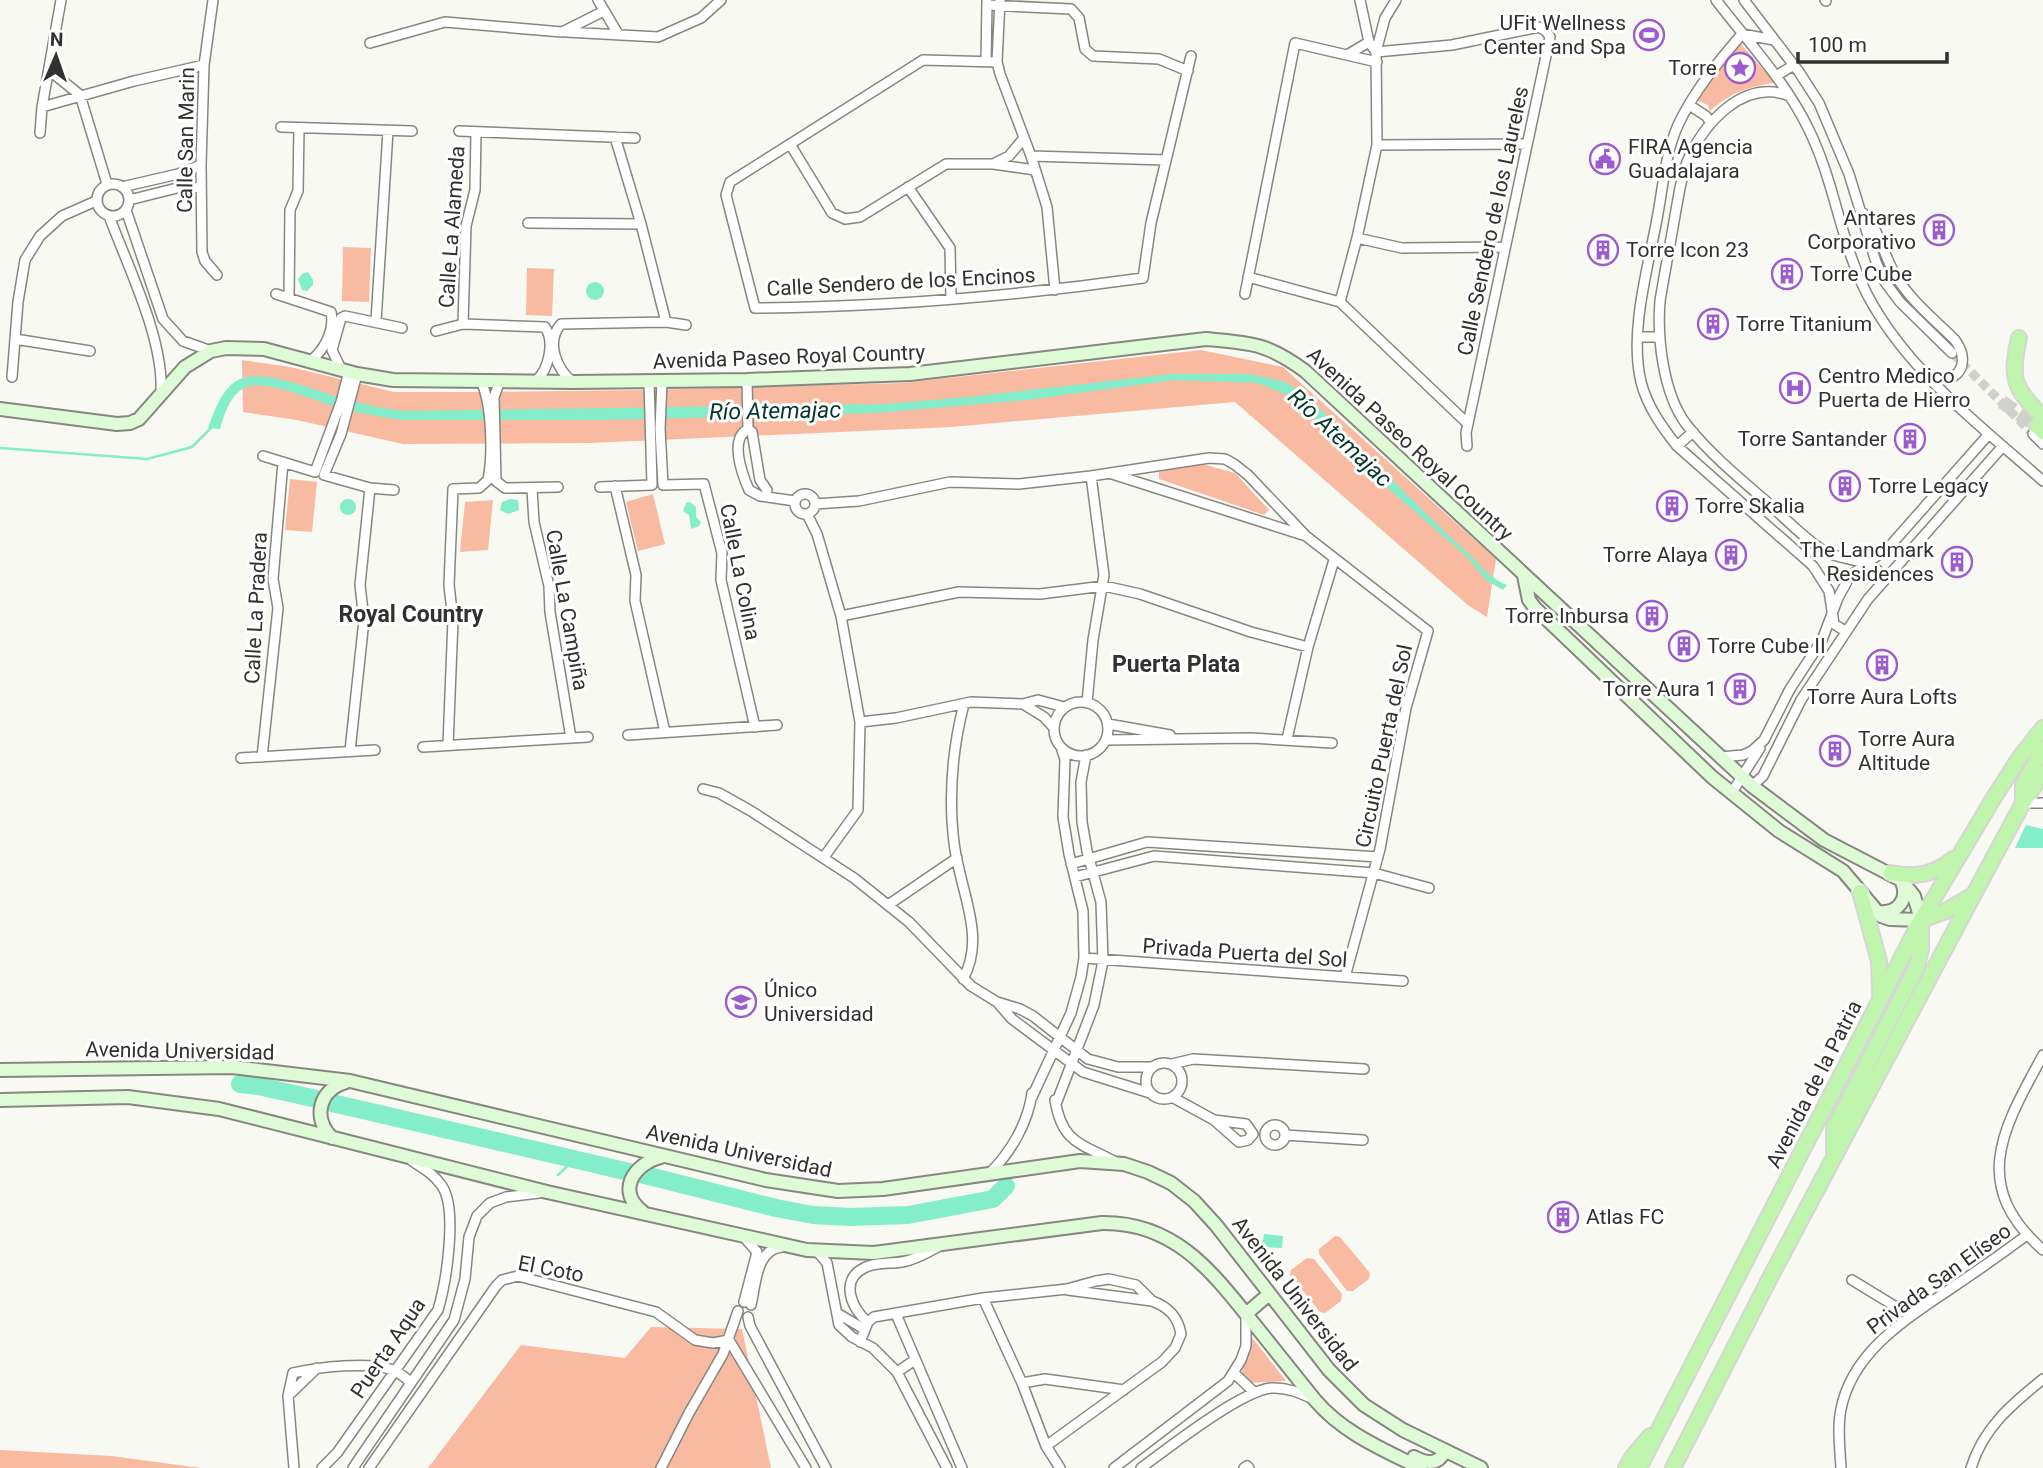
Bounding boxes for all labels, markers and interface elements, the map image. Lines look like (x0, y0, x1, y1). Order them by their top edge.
place label: UFit Wellness Center and Spa (1484, 11, 1626, 59)
sports icon: UFit Wellness Center and Spa (1632, 18, 1666, 52)
north arrow (21, 21, 91, 91)
scale bar (1798, 21, 1947, 65)
text: N (49, 28, 64, 51)
text: 100 m (1808, 33, 1867, 57)
place icon: Torre (1723, 51, 1757, 85)
place label: Torre (1668, 56, 1717, 80)
street label: Calle San Marin (173, 67, 199, 213)
street label: Calle Sendero de los Laureles (1453, 84, 1533, 358)
place label: FIRA Agencia Guadalajara (1628, 135, 1753, 183)
public building icon: FIRA Agencia Guadalajara (1588, 142, 1622, 176)
street label: Calle La Alameda (434, 145, 470, 309)
place label: Antares Corporativo (1807, 206, 1916, 254)
building icon: Antares Corporativo (1922, 213, 1956, 247)
building icon: Torre Icon 23 (1586, 233, 1620, 267)
place label: Torre Icon 23 (1626, 238, 1749, 262)
building icon: Torre Cube (1770, 257, 1804, 291)
place label: Torre Cube (1810, 262, 1912, 286)
street label: Calle Sendero de los Encinos (766, 263, 1036, 301)
building icon: Torre Titanium (1696, 307, 1730, 341)
place label: Torre Titanium (1736, 312, 1872, 336)
street label: Avenida Paseo Royal Country (652, 340, 926, 374)
street label: Avenida Paseo Royal Country (1302, 342, 1518, 546)
place label: Centro Medico Puerta de Hierro (1818, 364, 1971, 412)
hospital icon: Centro Medico Puerta de Hierro (1778, 371, 1812, 405)
water label: Río Atemajac (1283, 383, 1398, 493)
water label: Río Atemajac (709, 396, 842, 426)
building icon: Torre Santander (1893, 422, 1927, 456)
place label: Torre Santander (1738, 427, 1887, 451)
building icon: Torre Legacy (1828, 469, 1862, 503)
place label: Torre Legacy (1868, 474, 1989, 498)
building icon: Torre Skalia (1655, 489, 1689, 523)
place label: Torre Skalia (1695, 494, 1805, 518)
street label: Calle La Colina (715, 502, 765, 642)
street label: Calle La Campiña (541, 528, 593, 692)
street label: Calle La Pradera (240, 531, 272, 685)
building icon: Torre Alaya (1714, 538, 1748, 572)
place label: The Landmark Residences (1800, 538, 1934, 586)
place label: Torre Alaya (1603, 543, 1708, 567)
building icon: The Landmark Residences (1940, 545, 1974, 579)
building icon: Torre Inbursa (1635, 599, 1669, 633)
district label: Royal Country (339, 601, 484, 628)
place label: Torre Inbursa (1505, 604, 1629, 628)
building icon: Torre Cube II (1667, 629, 1701, 663)
place label: Torre Cube II (1707, 634, 1826, 658)
street label: Circuito Puerta del Sol (1351, 642, 1417, 850)
building icon: Torre Aura Lofts (1865, 648, 1899, 682)
district label: Puerta Plata (1112, 651, 1240, 678)
building icon: Torre Aura 1 (1723, 672, 1757, 706)
place label: Torre Aura 1 (1603, 677, 1717, 701)
place label: Torre Aura Lofts (1807, 685, 1957, 709)
place label: Torre Aura Altitude (1858, 727, 1955, 775)
building icon: Torre Aura Altitude (1818, 734, 1852, 768)
street label: Privada Puerta del Sol (1142, 934, 1348, 972)
place label: Único Universidad (764, 978, 874, 1026)
school or university icon: Único Universidad (724, 985, 758, 1019)
street label: Avenida de la Patria (1761, 996, 1867, 1172)
street label: Avenida Universidad (85, 1037, 275, 1065)
street label: Avenida Universidad (644, 1120, 834, 1182)
building icon: Atlas FC (1546, 1200, 1580, 1234)
place label: Atlas FC (1586, 1205, 1664, 1229)
street label: Avenida Universidad (1227, 1212, 1363, 1376)
street label: Privada San Elíseo (1862, 1219, 2016, 1339)
street label: El Coto (516, 1251, 586, 1287)
street label: Puerta Aqua (346, 1293, 430, 1403)

